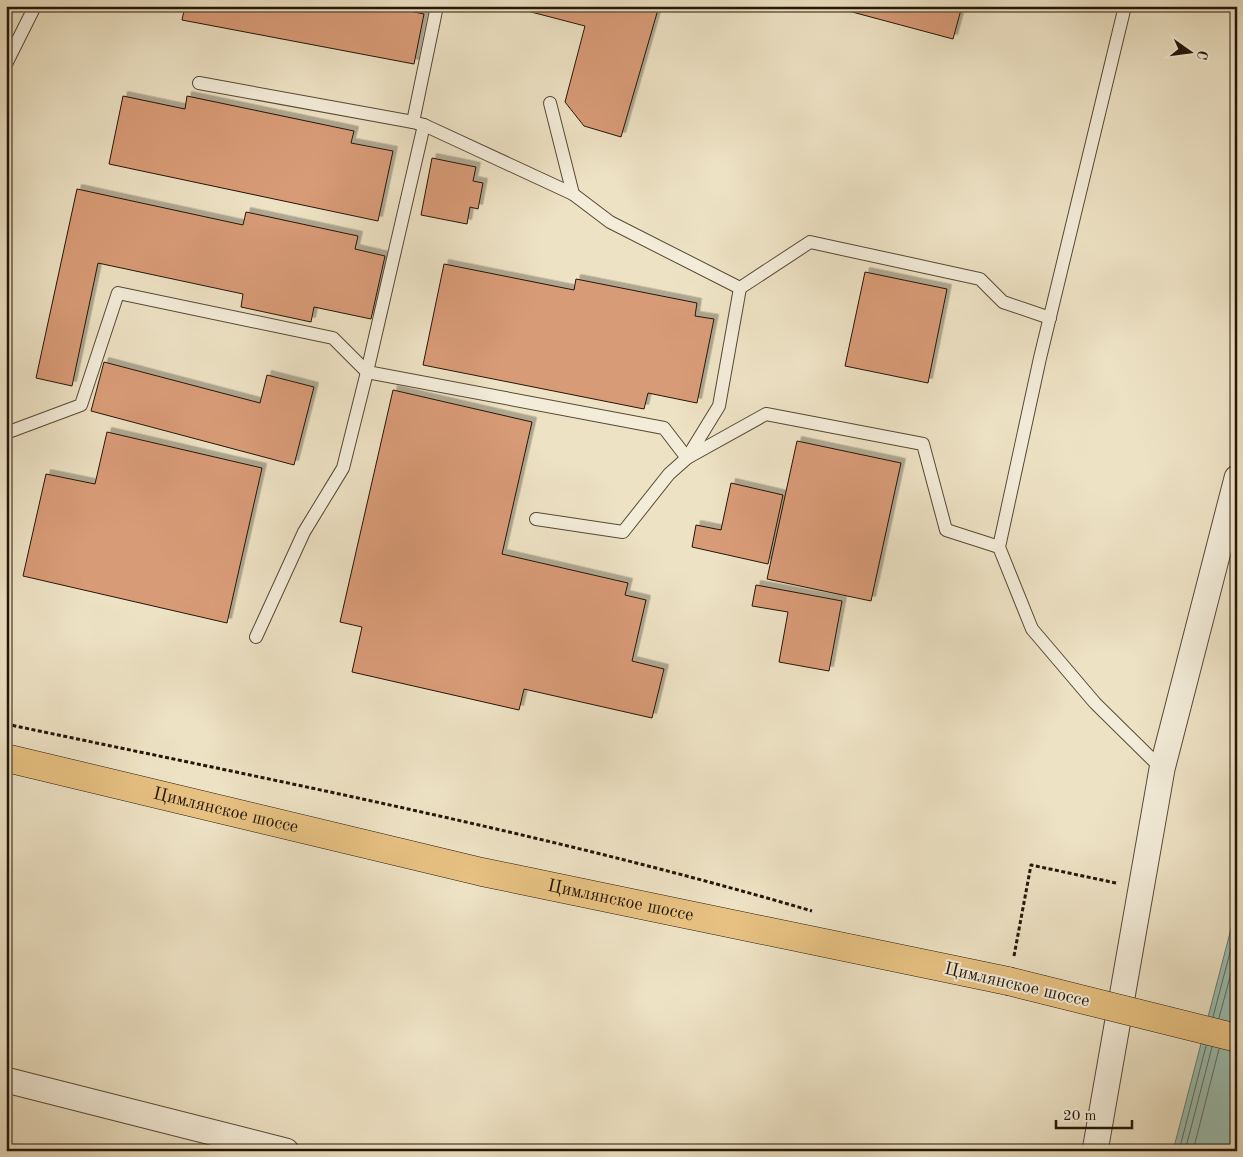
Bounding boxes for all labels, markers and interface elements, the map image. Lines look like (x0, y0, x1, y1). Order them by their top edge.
north arrow (1166, 28, 1216, 78)
text: С (1194, 49, 1210, 61)
street label: Цимлянское шоссе (151, 785, 300, 837)
street label: Цимлянское шоссе (546, 877, 695, 925)
street label: Цимлянское шоссе (943, 960, 1091, 1010)
scale bar (1056, 1097, 1132, 1129)
text: 20 m (1063, 1109, 1097, 1124)

